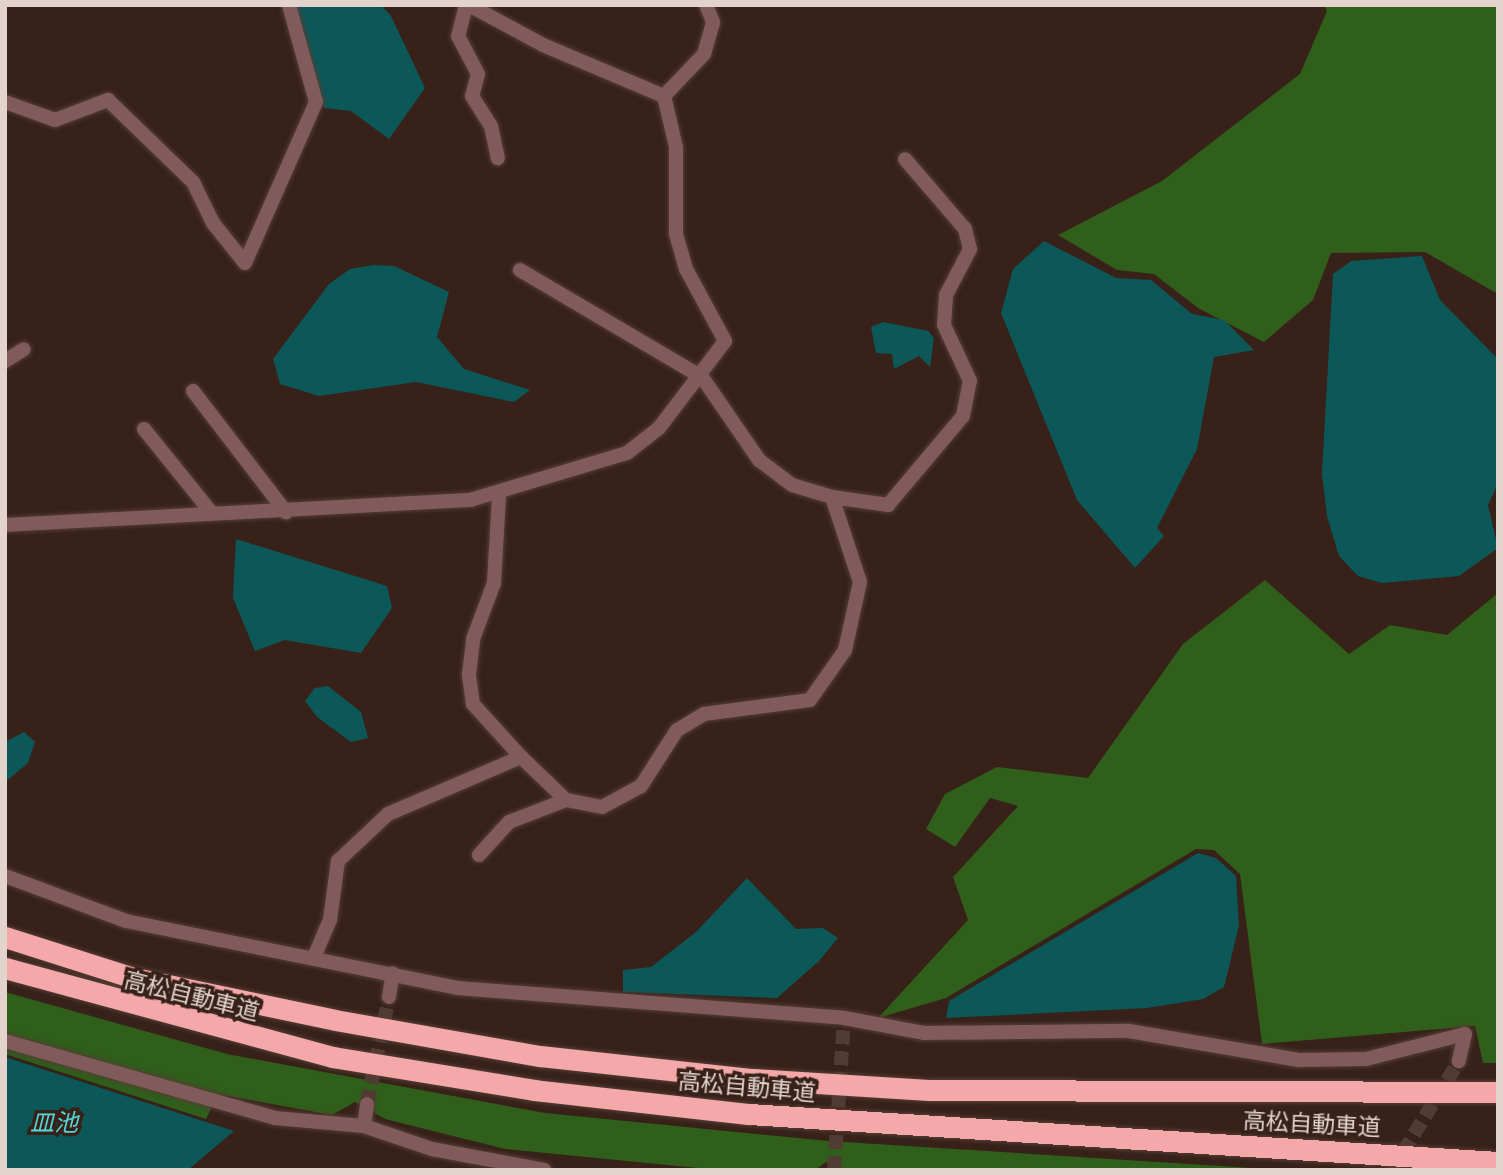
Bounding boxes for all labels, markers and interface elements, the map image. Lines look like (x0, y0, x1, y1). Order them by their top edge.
street label: 高松自動車道 (122, 965, 262, 1025)
street label: 高松自動車道 (677, 1066, 817, 1106)
street label: 高松自動車道 (1242, 1106, 1382, 1140)
water label: 皿池 (30, 1108, 78, 1136)

